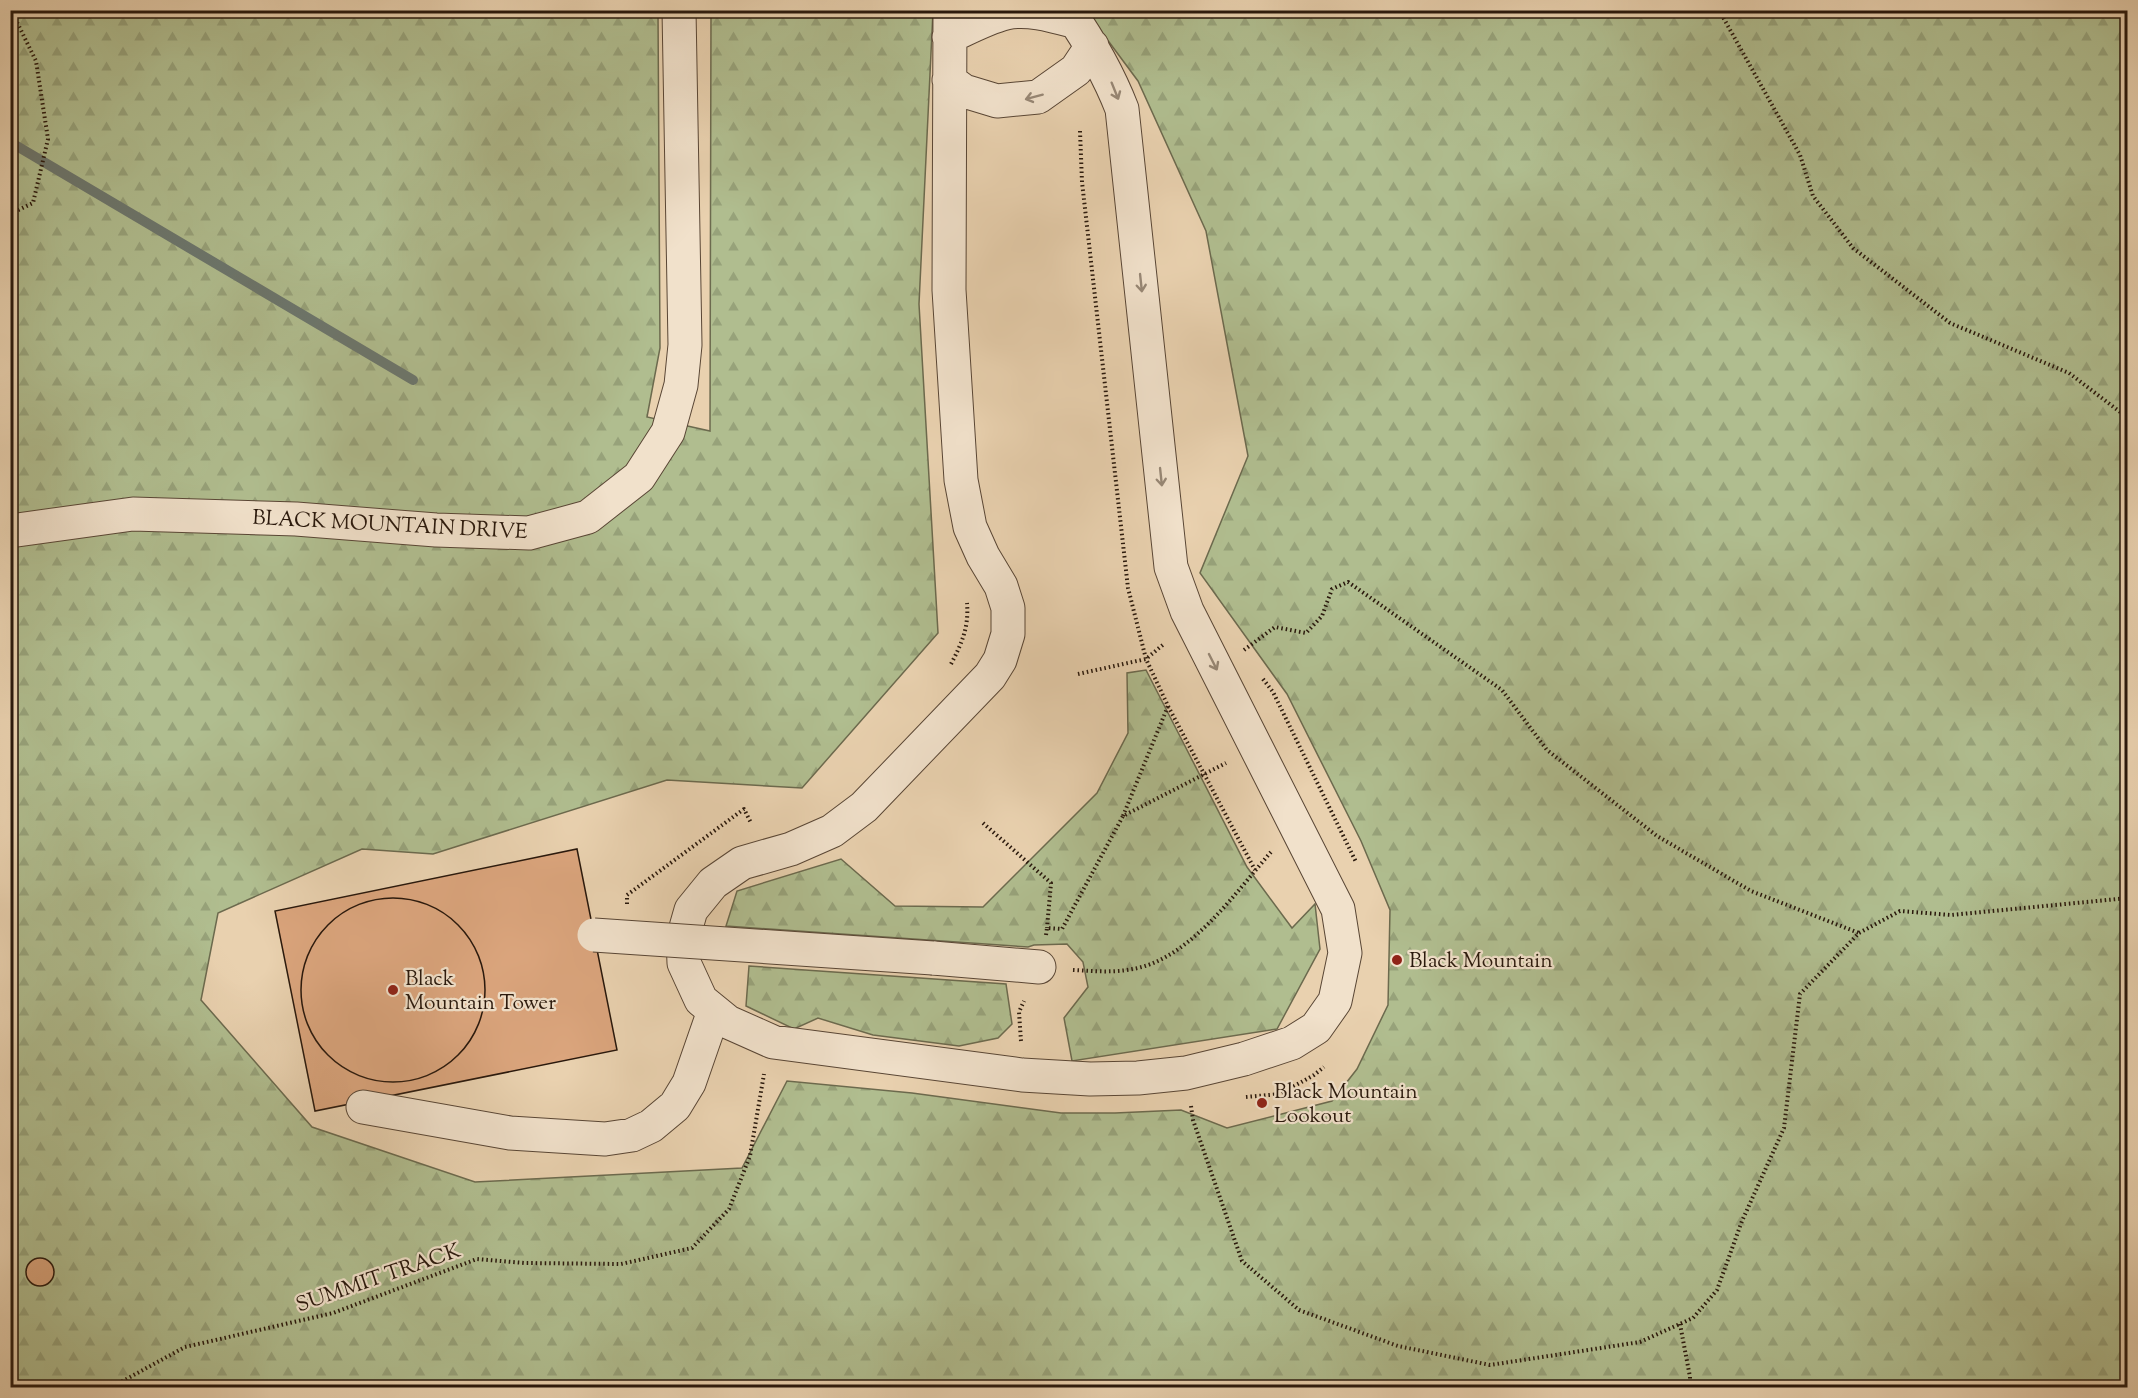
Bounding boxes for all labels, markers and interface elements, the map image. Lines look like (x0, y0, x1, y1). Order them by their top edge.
one-way arrow (1110, 81, 1121, 99)
one-way arrow (1025, 91, 1044, 103)
one-way arrow (1135, 273, 1146, 293)
one-way arrow (1156, 467, 1167, 487)
street label: BLACK MOUNTAIN DRIVE (251, 504, 529, 548)
one-way arrow (1208, 653, 1220, 671)
place label: Black Mountain (1409, 947, 1553, 977)
marker: Black Mountain (1390, 953, 1404, 967)
place label: Black Mountain Tower (405, 965, 556, 1019)
marker: Black Mountain Tower (386, 983, 400, 997)
place label: Black Mountain Lookout (1274, 1078, 1418, 1132)
marker: Black Mountain Lookout (1255, 1096, 1269, 1110)
street label: SUMMIT TRACK (292, 1237, 465, 1321)

